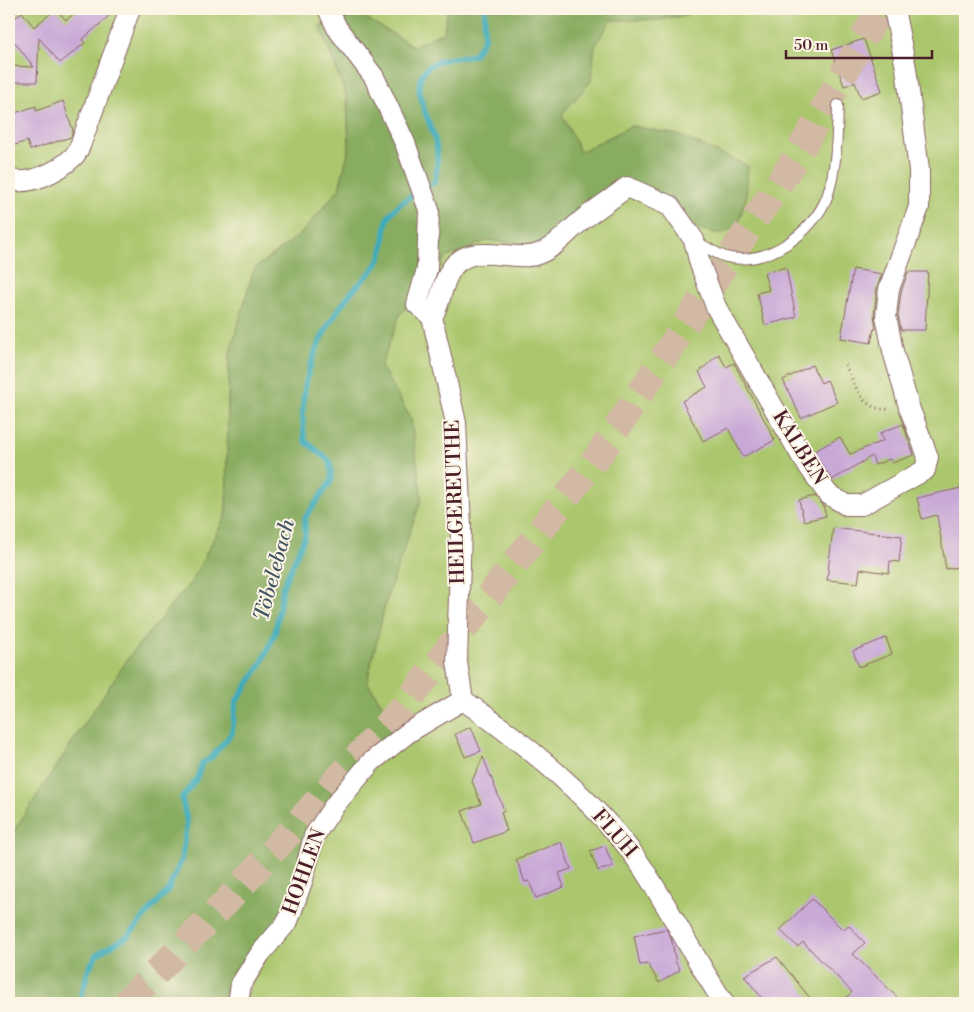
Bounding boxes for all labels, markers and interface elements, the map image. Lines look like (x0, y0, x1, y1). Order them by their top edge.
scale bar (786, 28, 933, 60)
text: 50 m (794, 36, 828, 55)
street label: KALBEN (766, 406, 832, 490)
street label: HEILGEREUTHE (441, 419, 471, 585)
water label: Töbelebach (249, 516, 301, 624)
street label: FLUH (586, 804, 642, 864)
street label: HOHLEN (278, 826, 332, 918)

